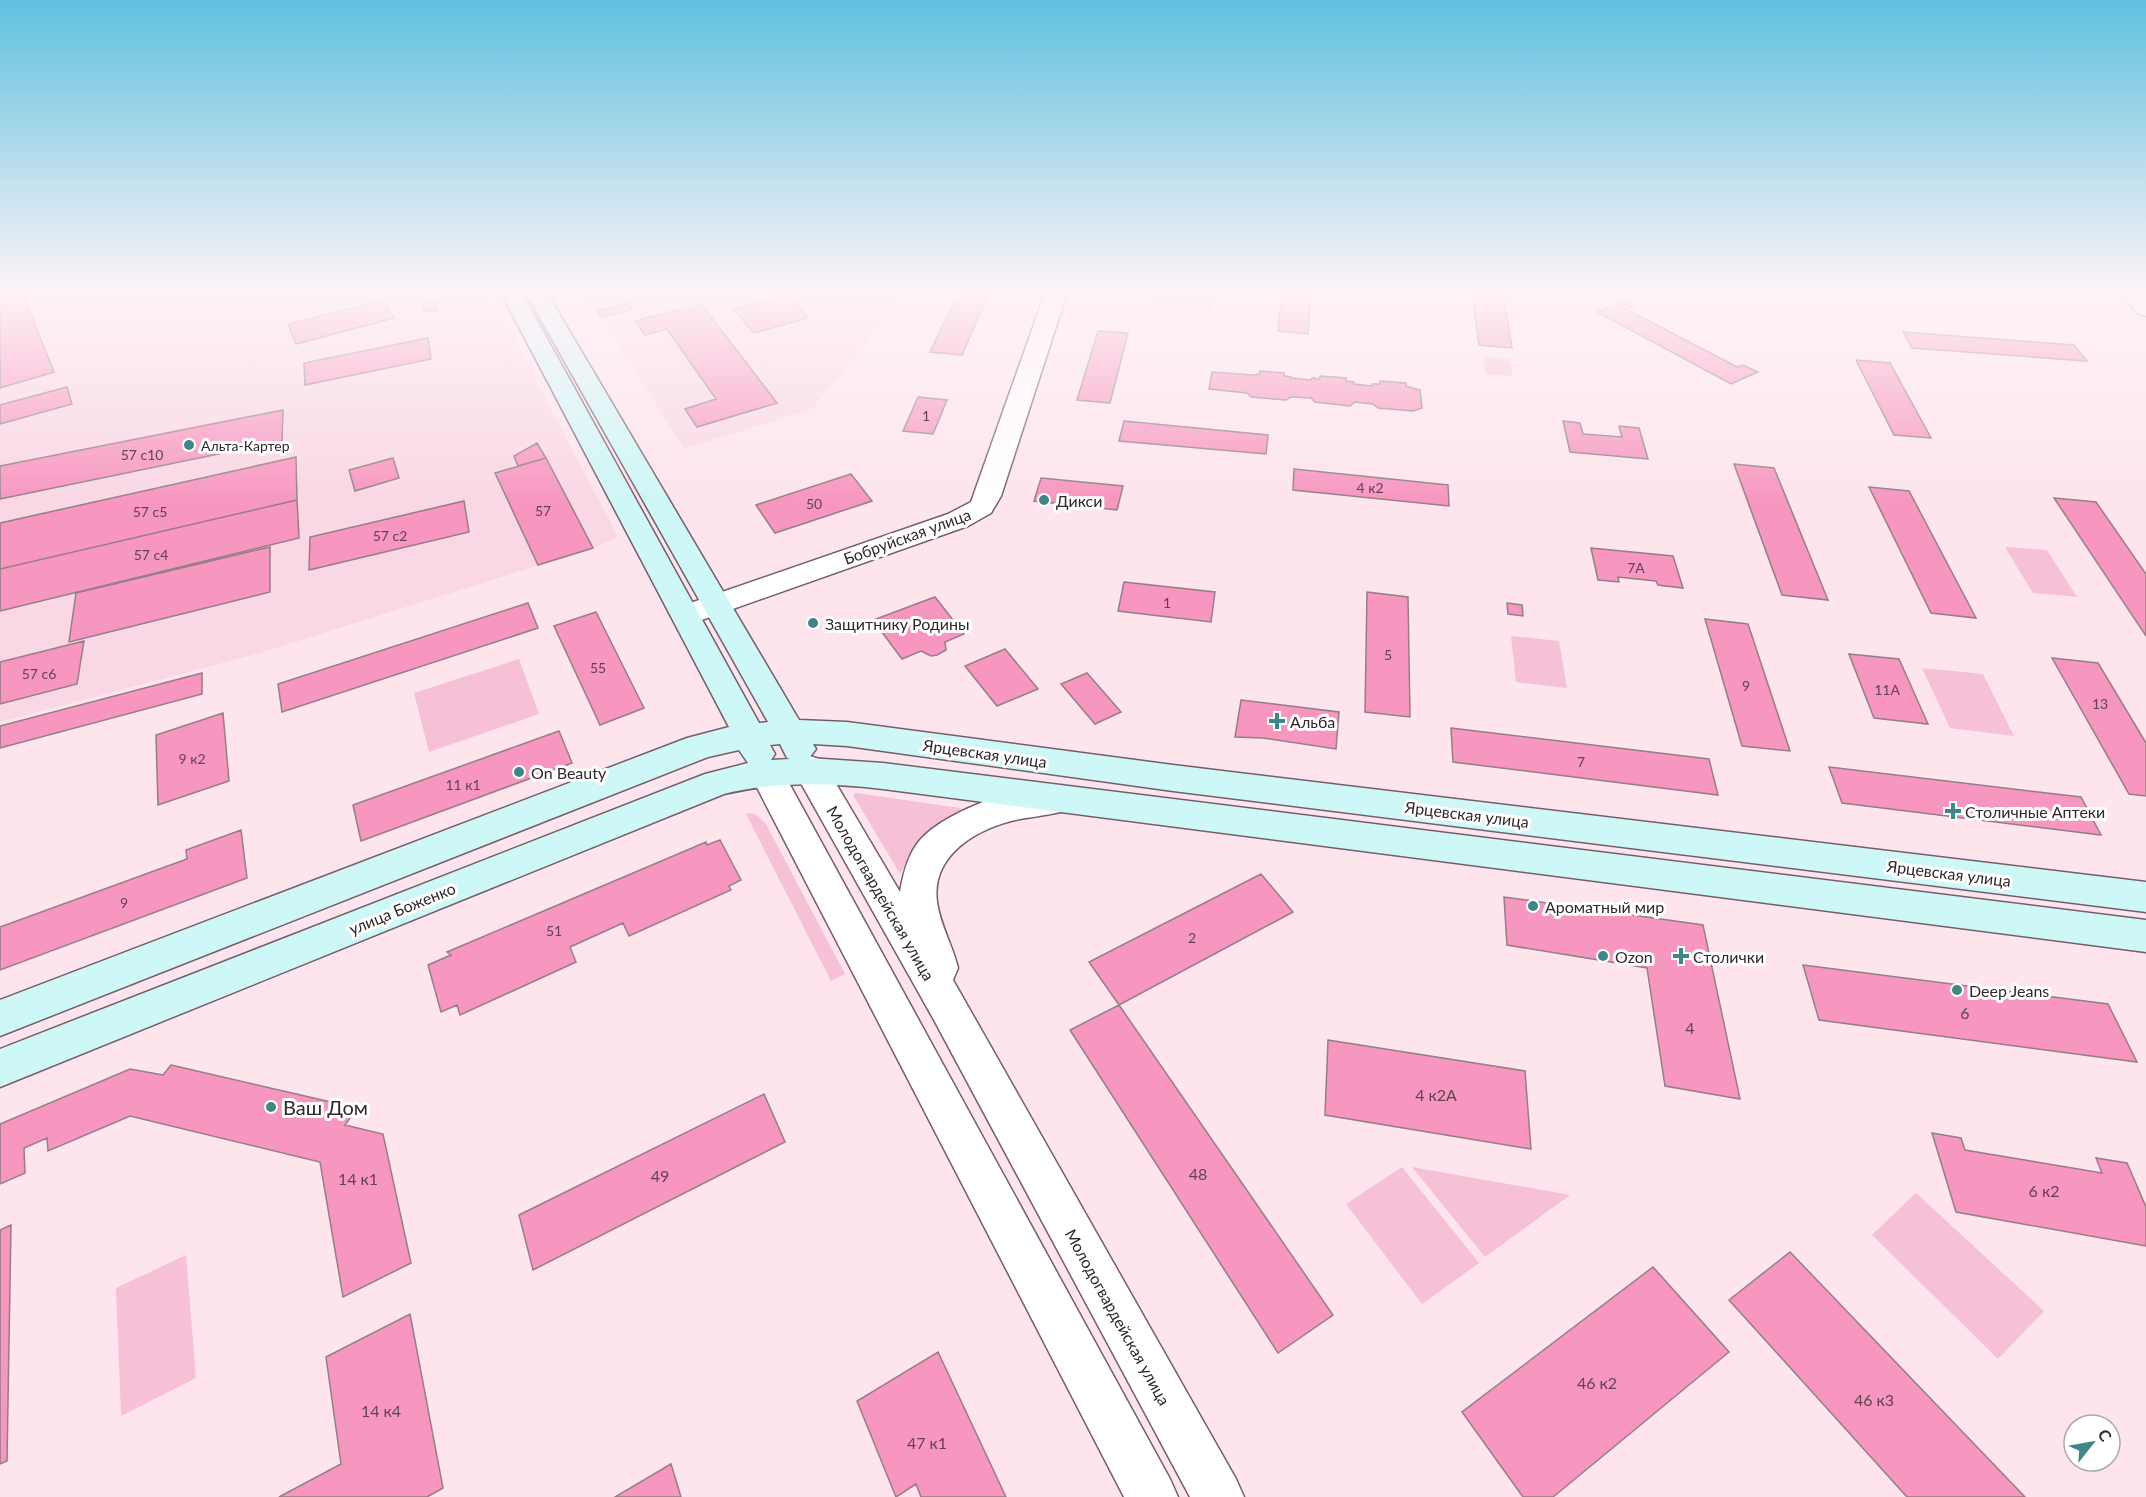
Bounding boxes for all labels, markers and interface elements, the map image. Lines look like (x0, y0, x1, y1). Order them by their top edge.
house number: 1 (922, 407, 930, 424)
place label: Альта-Картер (201, 437, 290, 454)
marker: Альта-Картер (182, 438, 196, 452)
house number: 57 с10 (121, 446, 163, 463)
house number: 4 к2 (1356, 479, 1384, 496)
place label: Дикси (1056, 491, 1102, 510)
marker: Дикси (1037, 493, 1051, 507)
house number: 50 (806, 495, 822, 512)
house number: 57 (535, 502, 551, 519)
house number: 57 с5 (133, 503, 167, 520)
street label: Бобруйская улица (841, 504, 973, 568)
house number: 57 с2 (373, 527, 407, 544)
house number: 57 с4 (134, 546, 168, 563)
house number: 7А (1627, 559, 1645, 576)
house number: 1 (1163, 594, 1171, 611)
place label: Защитнику Родины (825, 614, 970, 633)
marker: Защитнику Родины (806, 616, 820, 630)
house number: 5 (1384, 646, 1392, 663)
house number: 55 (590, 659, 606, 676)
house number: 57 с6 (22, 665, 56, 682)
house number: 9 (1742, 677, 1750, 694)
house number: 11А (1874, 681, 1900, 698)
house number: 13 (2092, 695, 2108, 712)
marker: Альба (1268, 712, 1286, 730)
place label: Альба (1290, 712, 1335, 731)
street label: Ярцевская улица (921, 735, 1048, 771)
house number: 9 к2 (178, 750, 206, 767)
house number: 7 (1577, 753, 1585, 770)
place label: On Beauty (531, 763, 607, 782)
marker: On Beauty (512, 765, 526, 779)
house number: 11 к1 (445, 776, 481, 793)
street label: Ярцевская улица (1403, 797, 1530, 831)
street label: Молодогвардейская улица (823, 802, 939, 984)
place label: Столичные Аптеки (1965, 802, 2105, 821)
marker: Столичные Аптеки (1946, 804, 1960, 818)
street label: Ярцевская улица (1885, 856, 2012, 890)
street label: улица Боженко (346, 878, 458, 938)
house number: 9 (120, 894, 128, 911)
place label: Ароматный мир (1545, 897, 1664, 916)
marker: Ароматный мир (1526, 899, 1540, 913)
house number: 51 (546, 922, 562, 939)
house number: 2 (1188, 929, 1196, 946)
place label: Ozon (1615, 947, 1653, 966)
place label: Столички (1693, 947, 1764, 966)
marker: Ozon (1596, 949, 1610, 963)
marker: Столички (1674, 949, 1688, 963)
place label: Deep Jeans (1969, 981, 2049, 1000)
marker: Deep Jeans (1950, 983, 1964, 997)
house number: 6 (1960, 1003, 1970, 1022)
house number: 4 (1685, 1018, 1695, 1037)
house number: 4 к2А (1415, 1085, 1457, 1104)
place label: Ваш Дом (283, 1095, 368, 1119)
marker: Ваш Дом (264, 1100, 278, 1114)
house number: 48 (1189, 1164, 1207, 1183)
house number: 49 (651, 1166, 669, 1185)
house number: 14 к1 (338, 1169, 378, 1188)
house number: 6 к2 (2029, 1181, 2059, 1200)
street label: Молодогвардейская улица (1062, 1226, 1174, 1408)
house number: 46 к2 (1577, 1373, 1617, 1392)
house number: 46 к3 (1854, 1390, 1894, 1409)
house number: 14 к4 (361, 1401, 401, 1420)
north arrow (2062, 1413, 2122, 1473)
text: С (2094, 1426, 2116, 1445)
house number: 47 к1 (907, 1433, 947, 1452)

